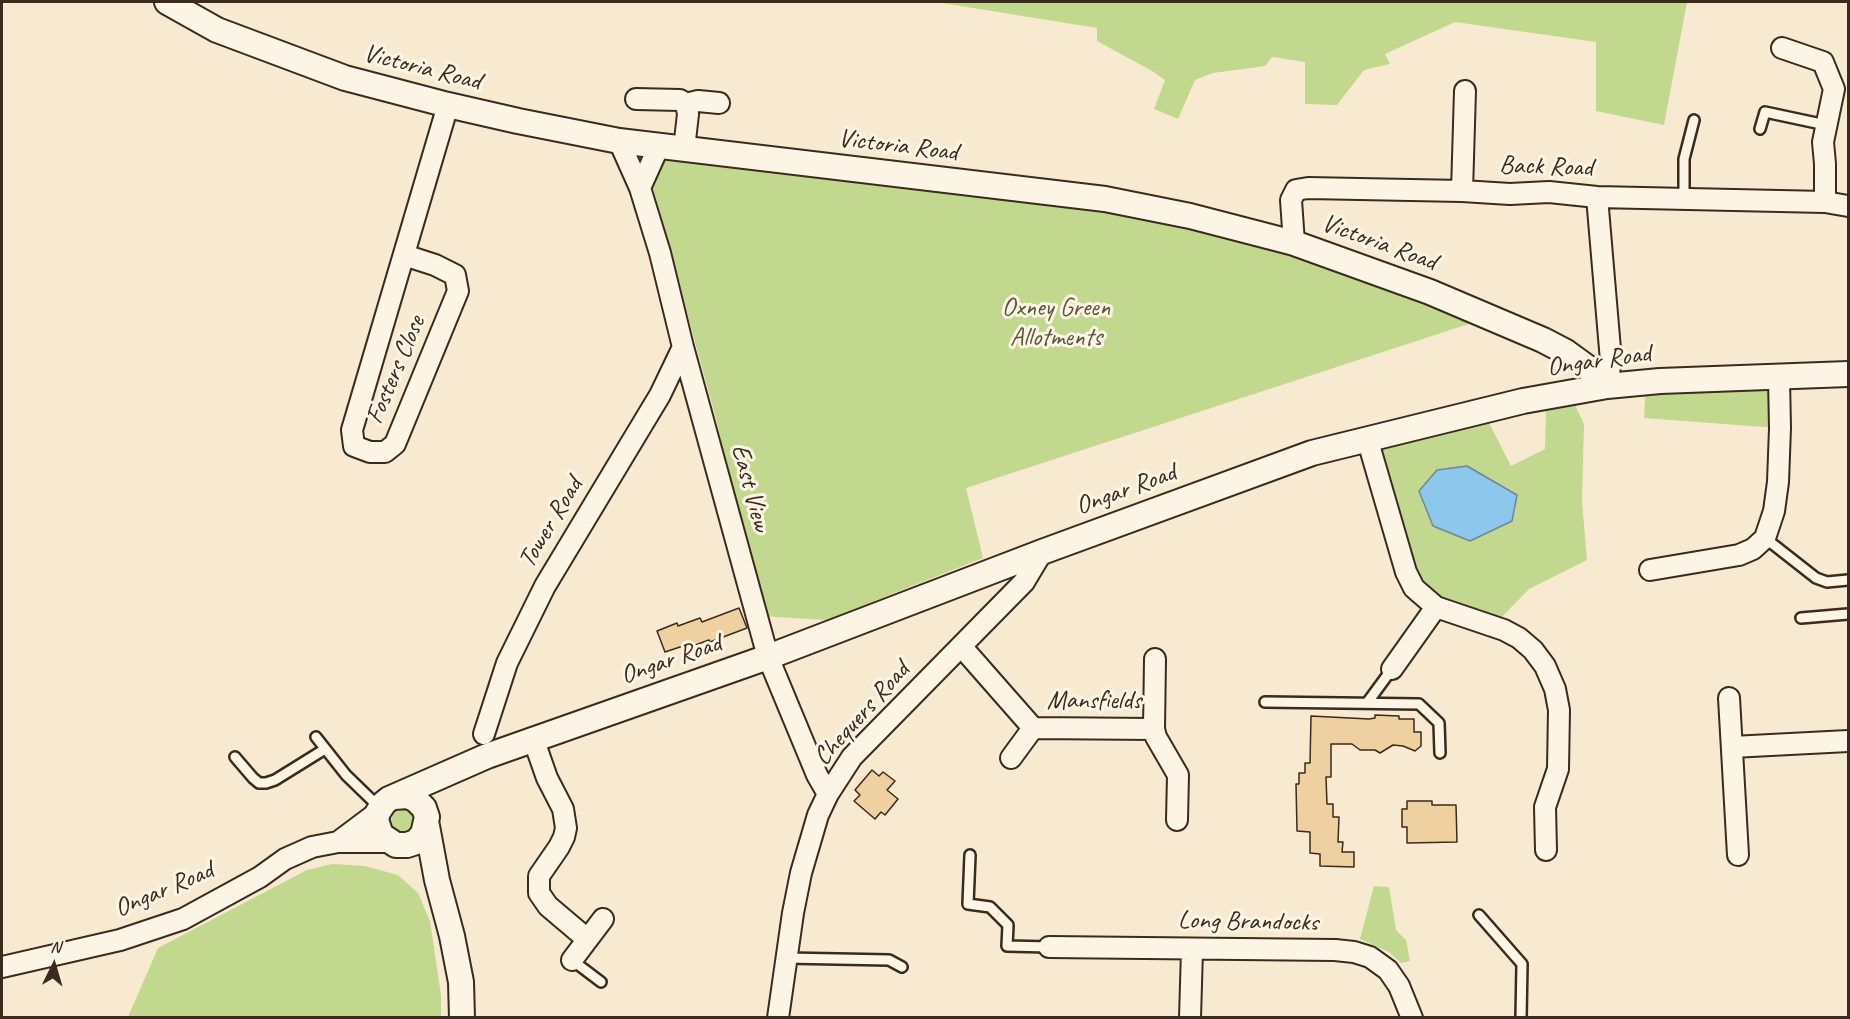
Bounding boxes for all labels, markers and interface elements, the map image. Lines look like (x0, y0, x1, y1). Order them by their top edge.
street label: Victoria Road (360, 38, 484, 98)
street label: Victoria Road (837, 123, 959, 169)
street label: Back Road (1499, 150, 1593, 184)
street label: Victoria Road (1317, 208, 1441, 278)
park label: Oxney Green Allotments (1002, 292, 1110, 354)
street label: Fosters Close (359, 311, 433, 429)
street label: Ongar Road (1545, 338, 1653, 384)
street label: East View (723, 441, 777, 535)
street label: Ongar Road (1072, 457, 1180, 523)
street label: Tower Road (512, 472, 590, 574)
street label: Ongar Road (617, 628, 725, 692)
street label: Chequers Road (807, 656, 917, 772)
street label: Mansfields (1047, 685, 1141, 717)
street label: Ongar Road (110, 855, 218, 925)
street label: Long Brandocks (1178, 905, 1318, 939)
north arrow (24, 935, 84, 995)
text: N (50, 937, 61, 957)

